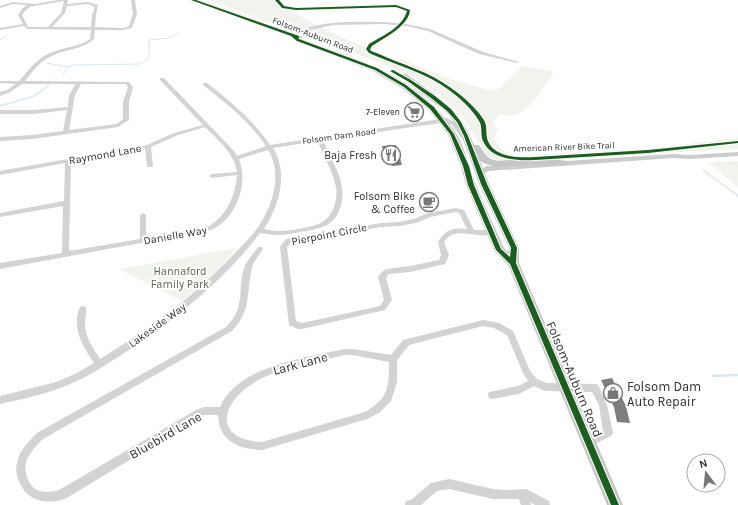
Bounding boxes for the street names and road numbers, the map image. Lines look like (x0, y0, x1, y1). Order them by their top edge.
street label: Folsom-Auburn Road (271, 15, 355, 55)
street label: Folsom Dam Road (302, 126, 376, 146)
street label: American River Bike Trail (513, 140, 615, 154)
street label: Raymond Lane (68, 142, 143, 167)
street label: Pierpoint Circle (290, 221, 368, 248)
street label: Danielle Way (142, 224, 208, 247)
street label: Lakeside Way (126, 300, 188, 351)
street label: Folsom-Auburn Road (543, 319, 606, 439)
street label: Lark Lane (271, 349, 329, 378)
street label: Bluebird Lane (126, 409, 204, 462)

